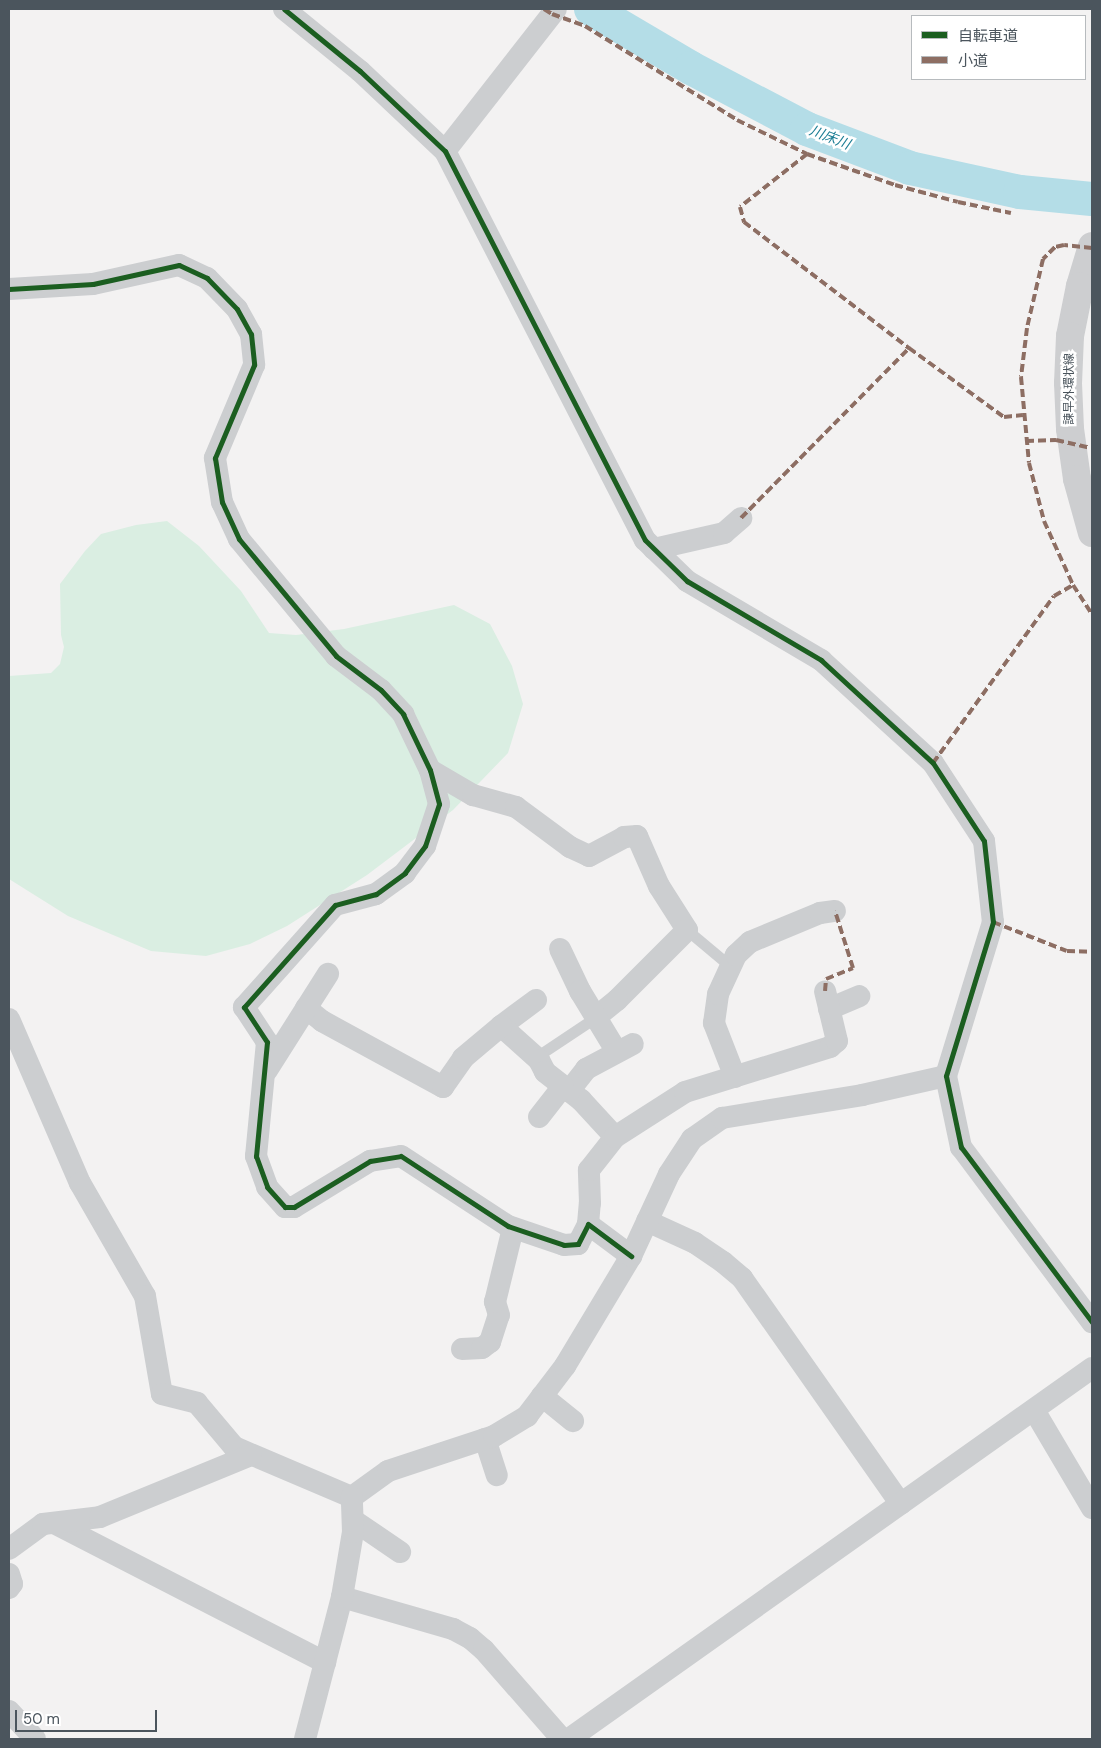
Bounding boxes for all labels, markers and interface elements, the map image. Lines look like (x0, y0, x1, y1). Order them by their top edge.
legend (911, 15, 1086, 80)
text: 自転車道 (958, 26, 1018, 46)
text: 小道 (958, 51, 988, 71)
water label: 川床川 (807, 122, 853, 152)
street label: 諫早外環状線 (1063, 353, 1077, 425)
scale bar (18, 1700, 160, 1732)
text: 50 m (23, 1709, 60, 1729)

